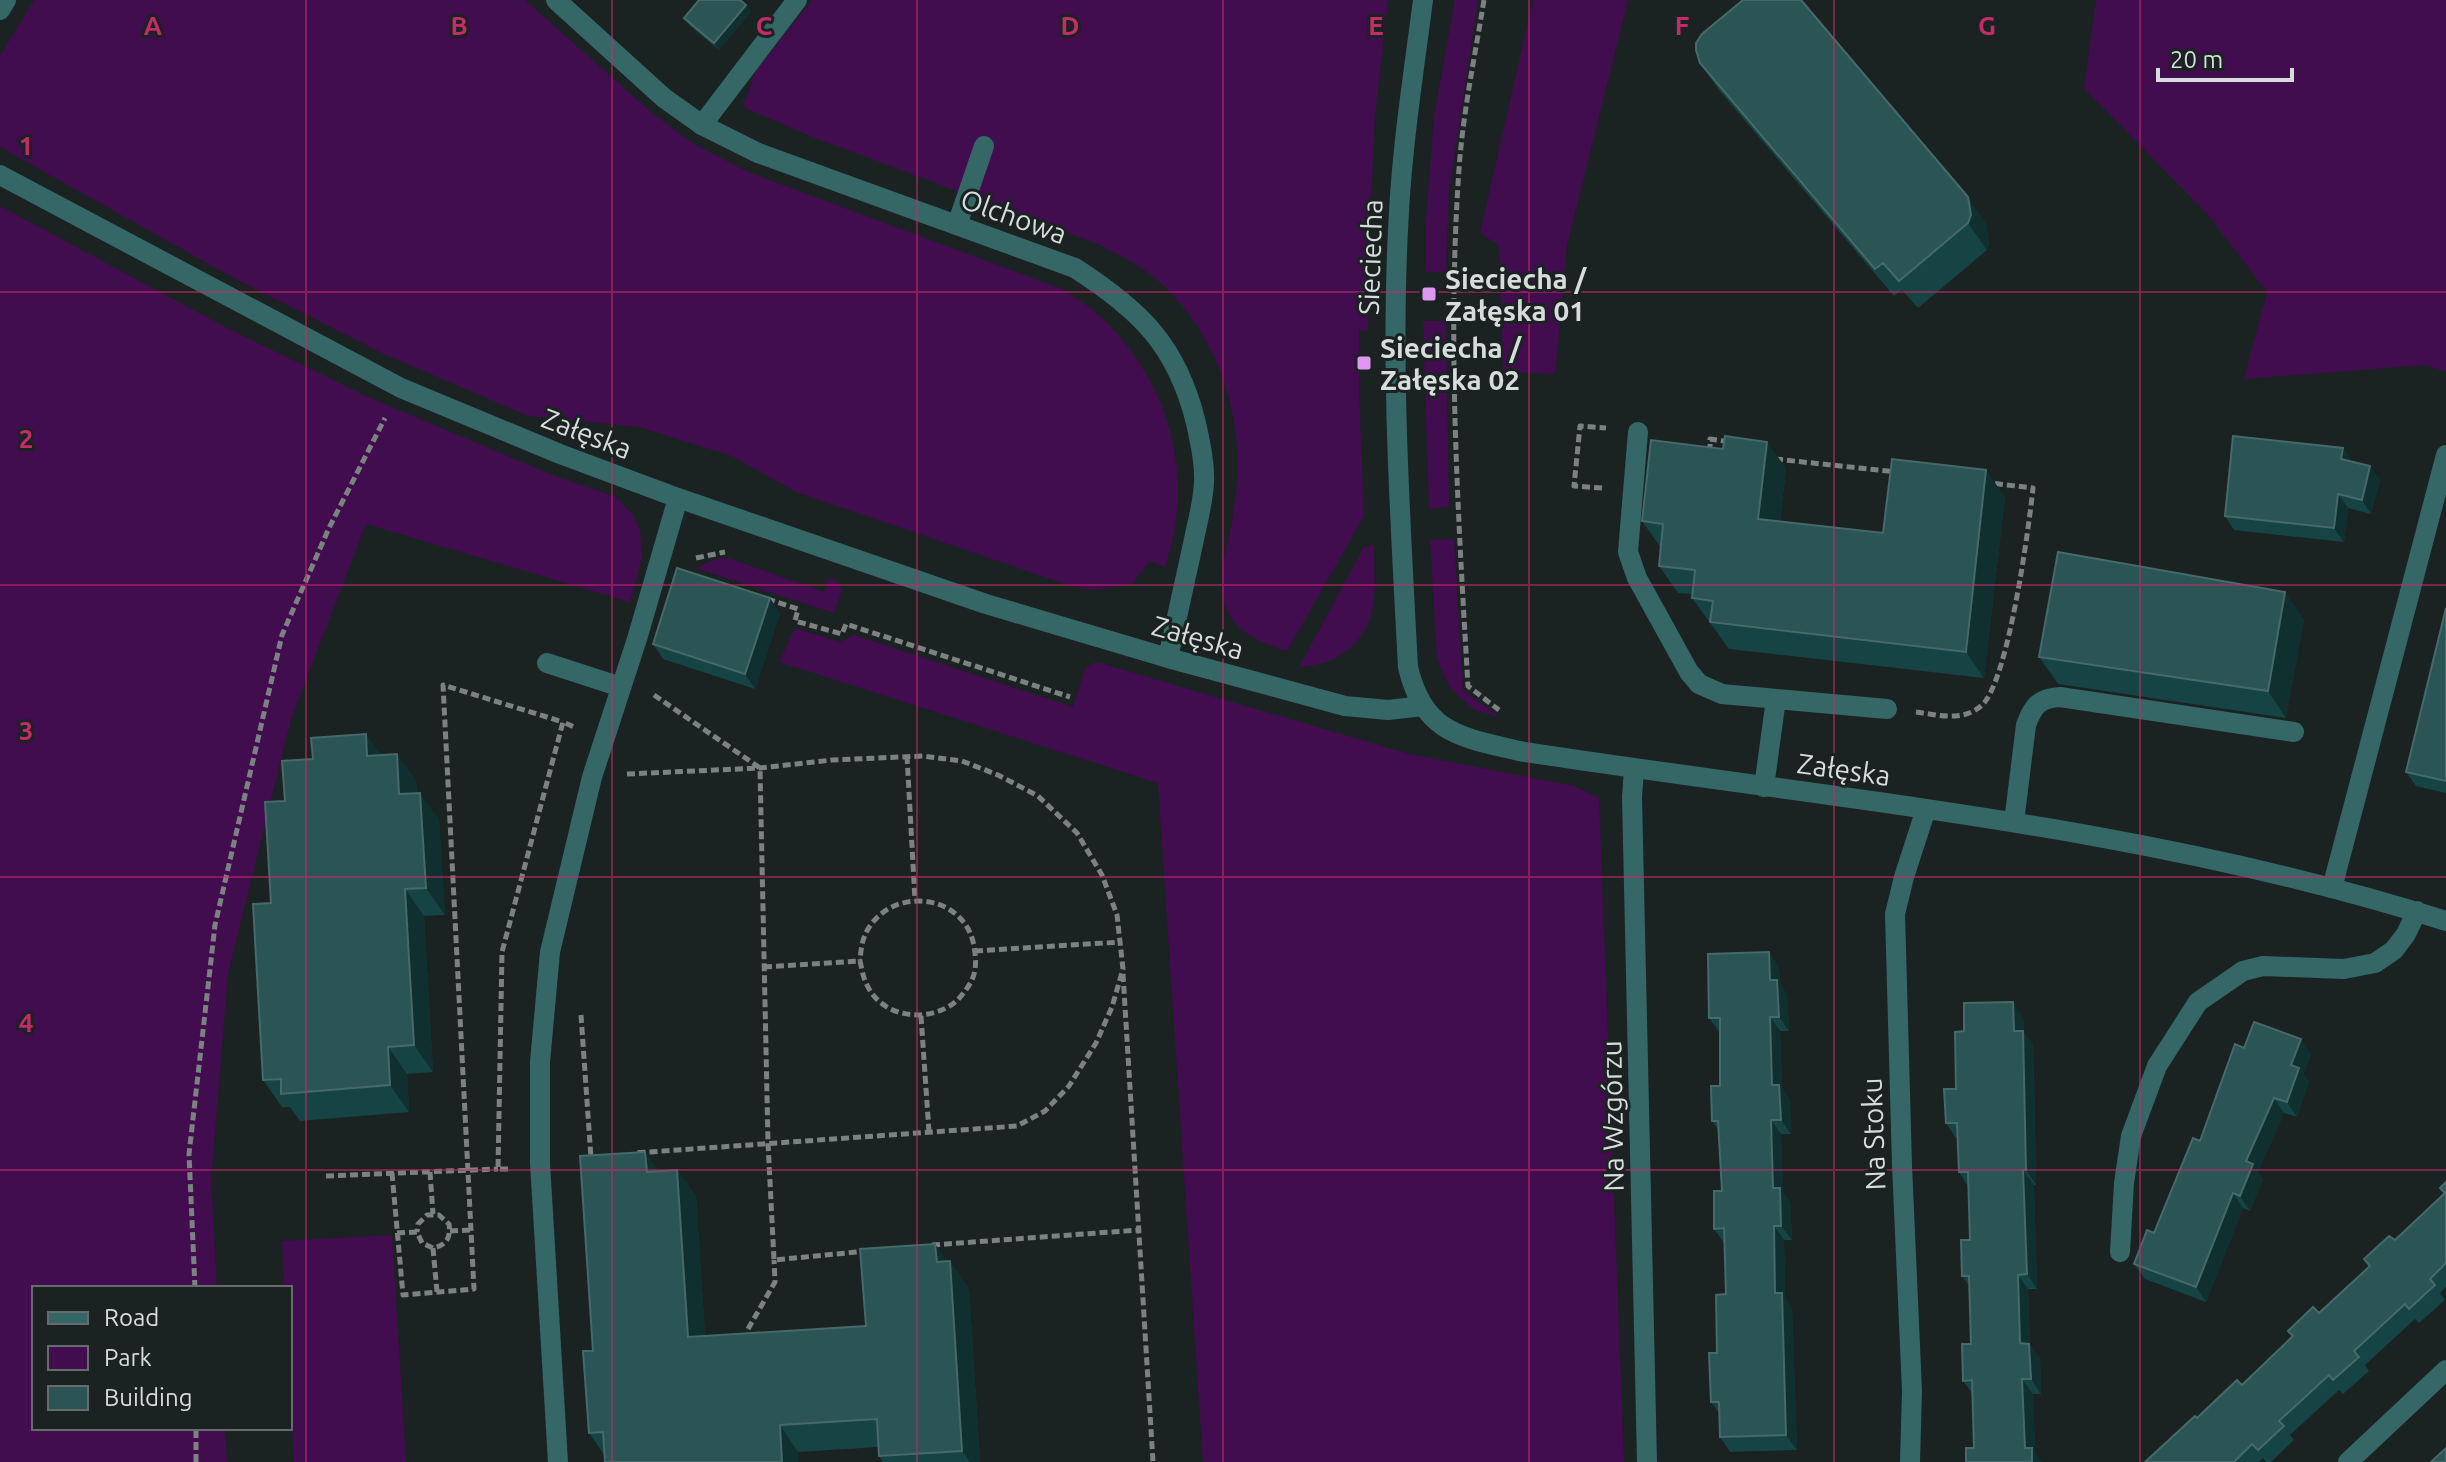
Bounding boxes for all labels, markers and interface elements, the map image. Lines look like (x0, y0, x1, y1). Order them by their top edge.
text: A (144, 11, 163, 40)
text: B (450, 11, 468, 40)
text: C (756, 11, 773, 40)
text: D (1061, 11, 1079, 40)
text: E (1368, 11, 1384, 40)
text: F (1675, 11, 1689, 40)
text: G (1978, 11, 1996, 40)
scale bar (2158, 32, 2292, 82)
text: 20 m (2170, 46, 2223, 73)
text: 1 (19, 131, 33, 160)
street label: Olchowa (957, 183, 1071, 249)
street label: Sieciecha (1352, 199, 1388, 315)
place label: Sieciecha / Załęska 01 (1445, 263, 1587, 327)
marker: Sieciecha / Załęska 01 (1420, 285, 1438, 303)
place label: Sieciecha / Załęska 02 (1380, 332, 1522, 396)
marker: Sieciecha / Załęska 02 (1355, 354, 1373, 372)
street label: Załęska (538, 402, 636, 464)
text: 2 (19, 424, 33, 453)
street label: Załęska (1149, 609, 1247, 665)
text: 3 (19, 716, 33, 745)
street label: Załęska (1795, 747, 1893, 791)
text: 4 (19, 1008, 33, 1037)
street label: Na Wzgórzu (1595, 1040, 1629, 1192)
street label: Na Stoku (1856, 1077, 1890, 1191)
legend (32, 1286, 292, 1430)
text: Road (104, 1304, 159, 1331)
text: Park (104, 1344, 152, 1371)
text: Building (104, 1384, 192, 1411)

